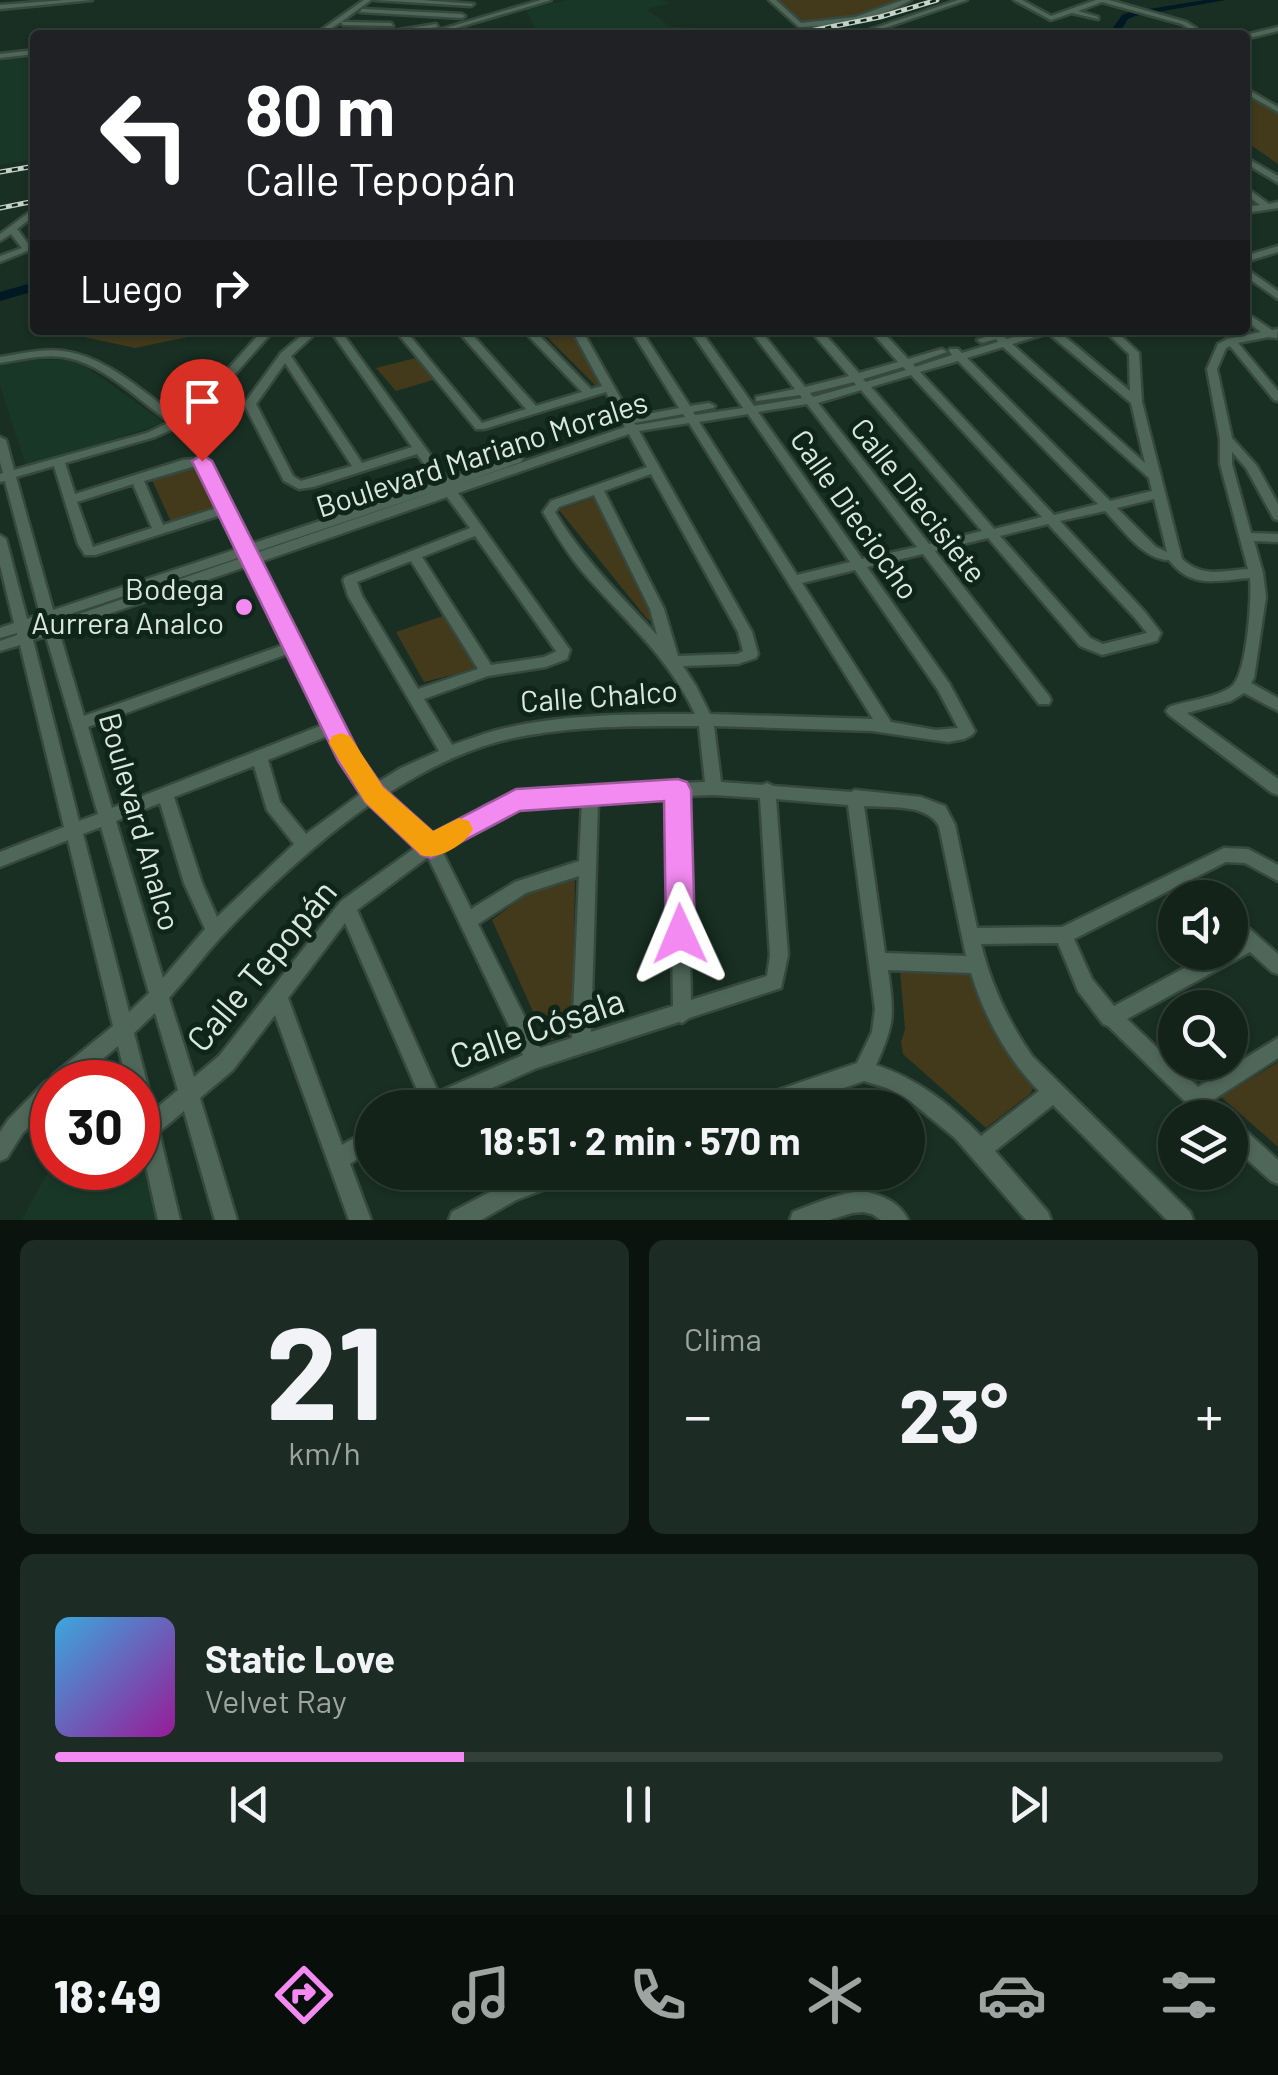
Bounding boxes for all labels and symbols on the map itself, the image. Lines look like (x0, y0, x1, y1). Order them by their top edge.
pin (160, 359, 245, 462)
street label: Boulevard Mariano Morales (311, 382, 652, 524)
street label: Calle Diecisiete (844, 410, 995, 589)
street label: Calle Dieciocho (784, 422, 927, 606)
place label: Bodega Aurrera Analco (31, 570, 224, 640)
marker: Bodega Aurrera Analco (233, 596, 255, 618)
street label: Calle Chalco (519, 672, 679, 718)
street label: Boulevard Analco (93, 709, 189, 934)
street label: Calle Tepopán (177, 870, 344, 1059)
position arrow (628, 882, 732, 986)
street label: Calle Cósala (444, 978, 629, 1076)
speed limit sign: 30 (30, 1060, 160, 1190)

